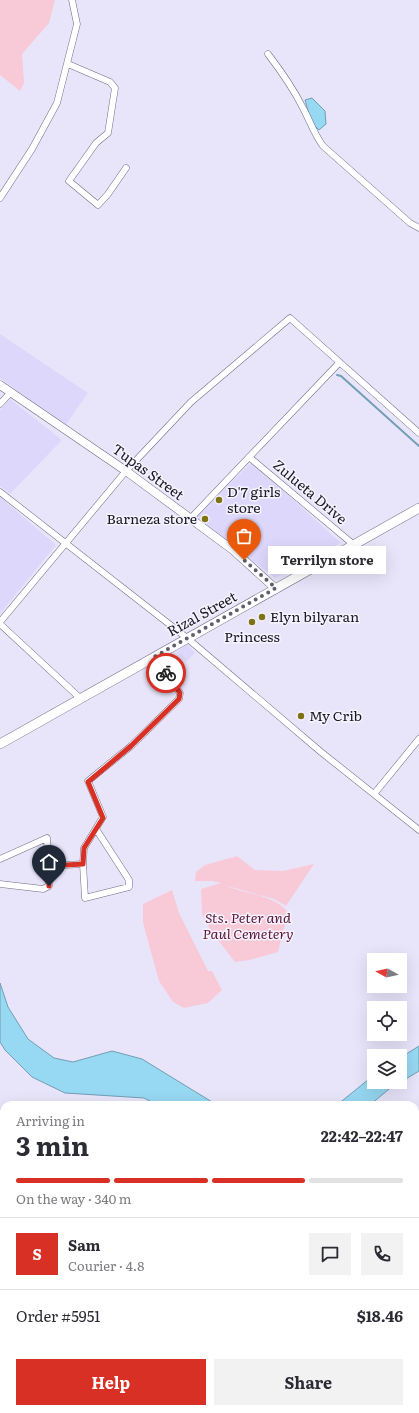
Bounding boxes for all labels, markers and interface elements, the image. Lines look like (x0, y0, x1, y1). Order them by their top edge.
street label: Tupas Street (109, 438, 189, 504)
street label: Zulueta Drive (269, 454, 352, 528)
place label: D'7 girls store (227, 481, 280, 517)
marker: D'7 girls store (214, 495, 224, 505)
place label: Barneza store (107, 508, 197, 528)
marker: Barneza store (200, 514, 210, 524)
pin (227, 519, 261, 560)
icon: bag (233, 525, 255, 547)
callout: Terrilyn store (268, 546, 386, 574)
text: Terrilyn store (280, 550, 374, 569)
street label: Rizal Street (163, 586, 240, 640)
place label: Elyn bilyaran (270, 606, 359, 626)
marker: Elyn bilyaran (257, 612, 267, 622)
marker: Princess (247, 617, 257, 627)
place label: Princess (224, 626, 280, 646)
courier (146, 653, 186, 693)
icon: bike (155, 662, 177, 684)
place label: My Crib (309, 705, 362, 725)
marker: My Crib (296, 711, 306, 721)
pin (32, 845, 66, 886)
icon: home (38, 851, 60, 873)
park label: Sts. Peter and Paul Cemetery (202, 907, 294, 943)
north arrow (367, 953, 407, 993)
map controls (367, 953, 407, 1089)
button: locate (367, 1001, 407, 1041)
button: layers (367, 1049, 407, 1089)
text: Arriving in (16, 1111, 85, 1130)
text: 22:42–22:47 (321, 1124, 403, 1147)
text: 3 min (16, 1125, 89, 1164)
text: On the way · 340 m (16, 1189, 131, 1208)
text: Sam (68, 1233, 101, 1256)
button: chat (309, 1233, 351, 1275)
button: phone (361, 1233, 403, 1275)
text: S (32, 1242, 42, 1265)
text: Courier · 4.8 (68, 1256, 144, 1275)
text: Order #5951 (16, 1304, 100, 1327)
text: $18.46 (357, 1304, 403, 1327)
button: Help (16, 1359, 206, 1405)
button: Share (214, 1359, 403, 1405)

